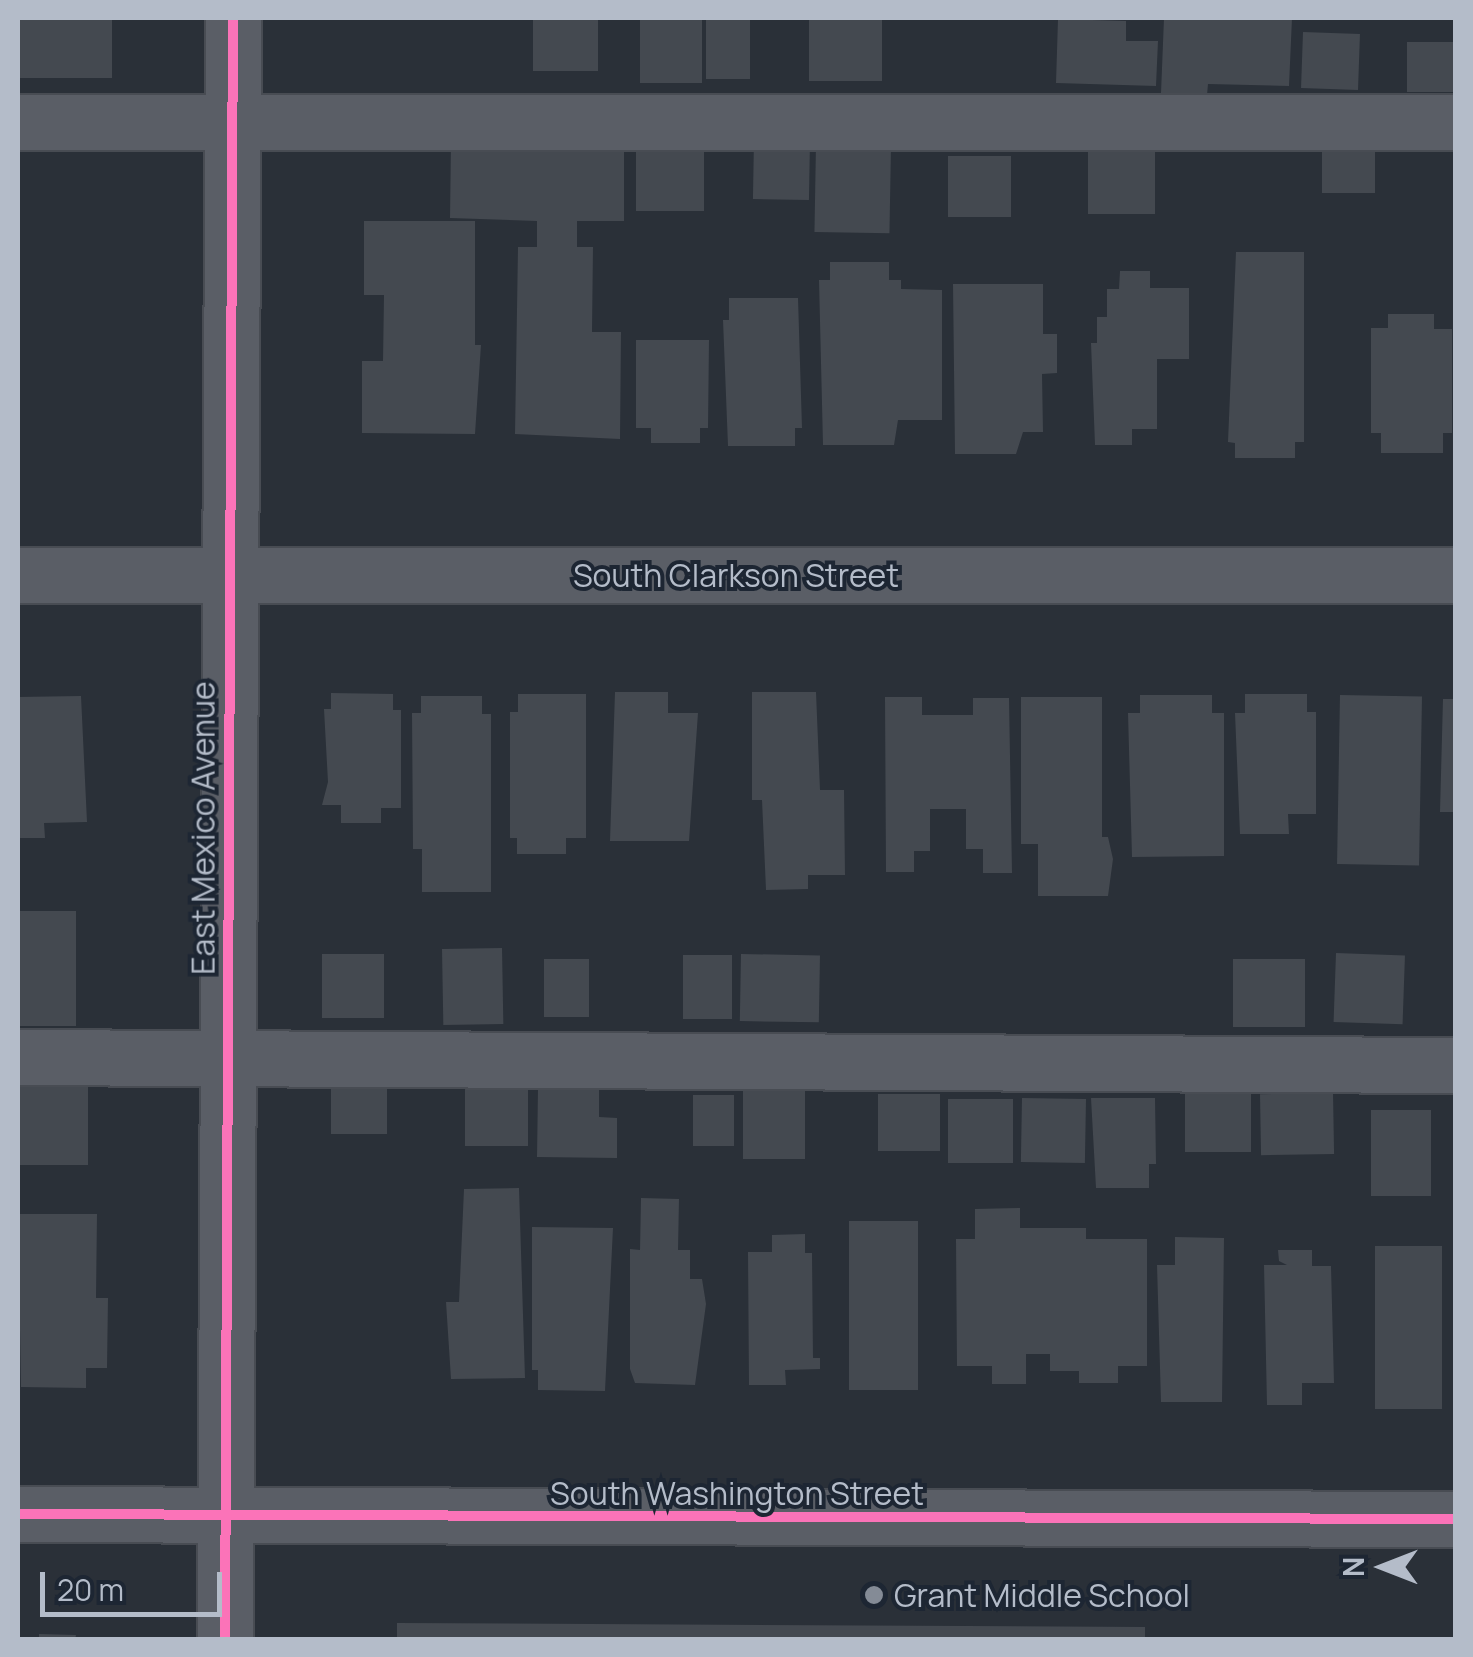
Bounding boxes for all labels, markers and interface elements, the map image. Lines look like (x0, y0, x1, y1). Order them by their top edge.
street label: South Clarkson Street (573, 556, 899, 594)
street label: East Mexico Avenue (184, 681, 222, 975)
street label: South Washington Street (550, 1474, 924, 1512)
north arrow (1333, 1517, 1433, 1617)
scale bar (45, 1552, 228, 1614)
text: N (1334, 1557, 1372, 1577)
text: 20 m (57, 1569, 124, 1610)
place label: Grant Middle School (894, 1576, 1190, 1614)
marker: Grant Middle School (863, 1584, 885, 1606)

